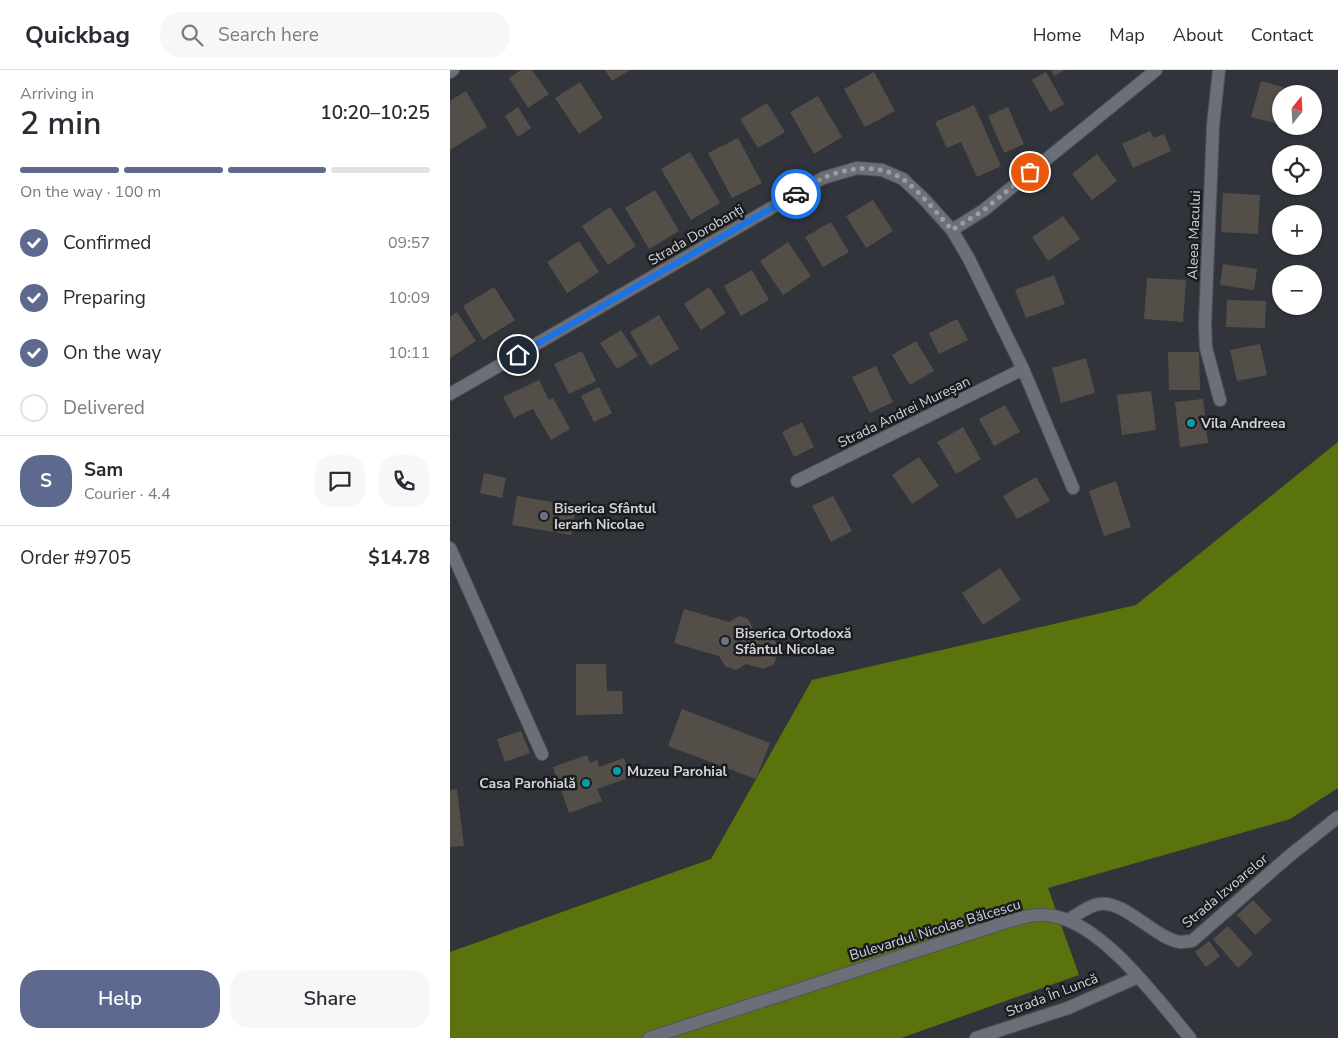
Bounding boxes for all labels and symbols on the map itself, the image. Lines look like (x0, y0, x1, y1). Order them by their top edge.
north arrow (1272, 85, 1322, 135)
pin (1009, 151, 1051, 193)
courier (771, 169, 821, 219)
street label: Aleea Macului (1183, 190, 1205, 280)
street label: Strada Dorobanți (645, 200, 747, 270)
pin (497, 334, 539, 376)
street label: Strada Andrei Mureșan (835, 372, 973, 452)
place label: Vila Andreea (1200, 414, 1286, 433)
marker: Vila Andreea (1185, 417, 1197, 429)
place label: Biserica Sfântul Ierarh Nicolae (554, 499, 657, 534)
marker: Biserica Sfântul Ierarh Nicolae (538, 510, 550, 522)
place label: Biserica Ortodoxă Sfântul Nicolae (735, 624, 851, 659)
marker: Biserica Ortodoxă Sfântul Nicolae (719, 635, 731, 647)
place label: Muzeu Parohial (627, 762, 728, 781)
marker: Muzeu Parohial (611, 765, 623, 777)
place label: Casa Parohială (479, 774, 576, 793)
marker: Casa Parohială (580, 777, 592, 789)
street label: Strada Izvoarelor (1178, 849, 1272, 933)
street label: Bulevardul Nicolae Bălcescu (847, 895, 1023, 965)
street label: Strada În Luncă (1003, 969, 1101, 1021)

